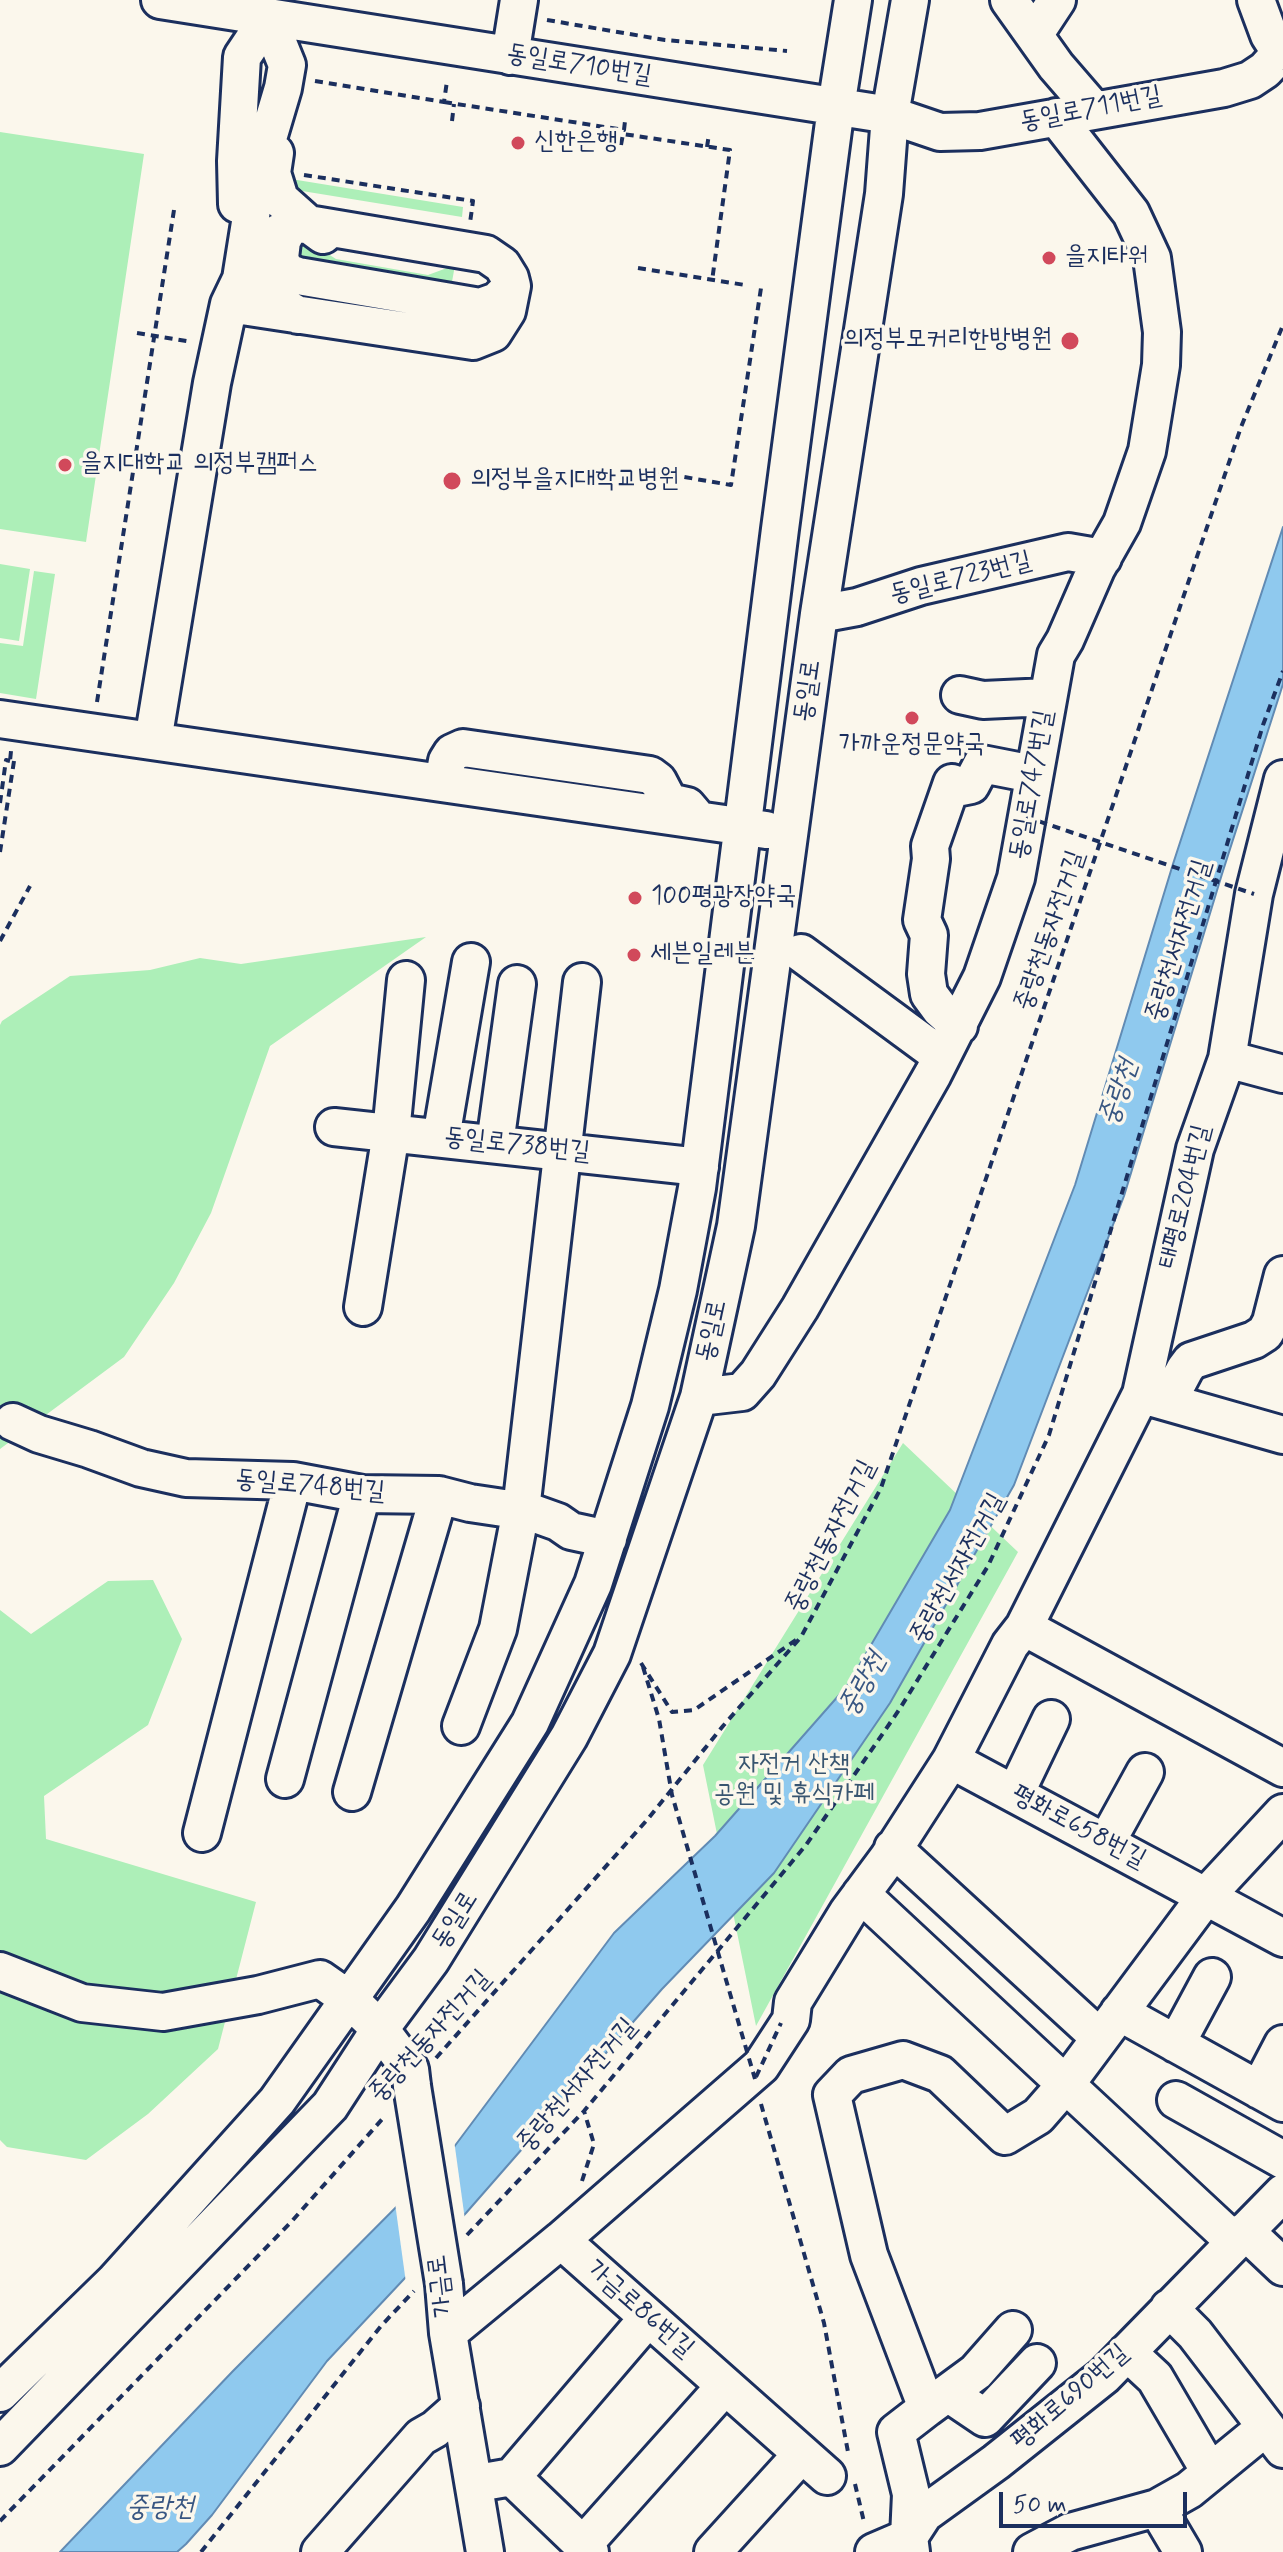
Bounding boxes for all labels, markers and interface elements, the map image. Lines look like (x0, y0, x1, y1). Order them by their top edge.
street label: 동일로710번길 (504, 39, 654, 93)
street label: 동일로711번길 (1018, 81, 1164, 139)
place label: 신한은행 (534, 127, 618, 159)
marker: 신한은행 (509, 134, 527, 152)
place label: 을지타워 (1065, 242, 1149, 274)
marker: 을지타워 (1040, 249, 1058, 267)
place label: 의정부모커리한방병원 (843, 325, 1052, 357)
marker: 의정부모커리한방병원 (1059, 330, 1081, 352)
place label: 을지대학교 의정부캠퍼스 (81, 449, 318, 481)
marker: 을지대학교 의정부캠퍼스 (56, 456, 74, 474)
place label: 의정부을지대학교병원 (470, 465, 679, 497)
marker: 의정부을지대학교병원 (441, 470, 463, 492)
street label: 동일로723번길 (887, 546, 1035, 612)
street label: 동일로 (789, 658, 829, 724)
street label: 동일로747번길 (1005, 708, 1061, 862)
marker: 가까운정문약국 (903, 709, 921, 727)
place label: 가까운정문약국 (839, 730, 985, 762)
street label: 중랑천동자전거길 (1009, 847, 1093, 1015)
street label: 중랑천서자전거길 (1141, 856, 1219, 1026)
place label: 100평광장약국 (651, 882, 796, 914)
marker: 100평광장약국 (626, 889, 644, 907)
place label: 세븐일레븐 (650, 939, 755, 971)
marker: 세븐일레븐 (625, 946, 643, 964)
water label: 중랑천 (1093, 1056, 1147, 1130)
street label: 태평로204번길 (1153, 1122, 1219, 1272)
street label: 동일로738번길 (442, 1123, 592, 1169)
street label: 동일로 (691, 1297, 735, 1365)
street label: 중랑천동자전거길 (780, 1455, 884, 1619)
street label: 동일로748번길 (234, 1465, 386, 1509)
street label: 중랑천서자전거길 (905, 1488, 1013, 1650)
water label: 중랑천 (833, 1647, 895, 1723)
park label: 자전거 산책 공원 및 휴식카페 (714, 1750, 874, 1812)
street label: 평화로658번길 (1006, 1780, 1150, 1876)
street label: 동일로 (426, 1886, 486, 1956)
street label: 중랑천동자전거길 (363, 1964, 499, 2110)
street label: 중랑천서자전거길 (511, 2013, 645, 2159)
street label: 가금로 (423, 2253, 461, 2319)
street label: 가금로86번길 (579, 2255, 699, 2365)
street label: 평화로690번길 (1006, 2339, 1136, 2457)
scale bar (1003, 2476, 1191, 2526)
text: 50 m (1013, 2490, 1067, 2521)
water label: 중랑천 (126, 2492, 194, 2526)

